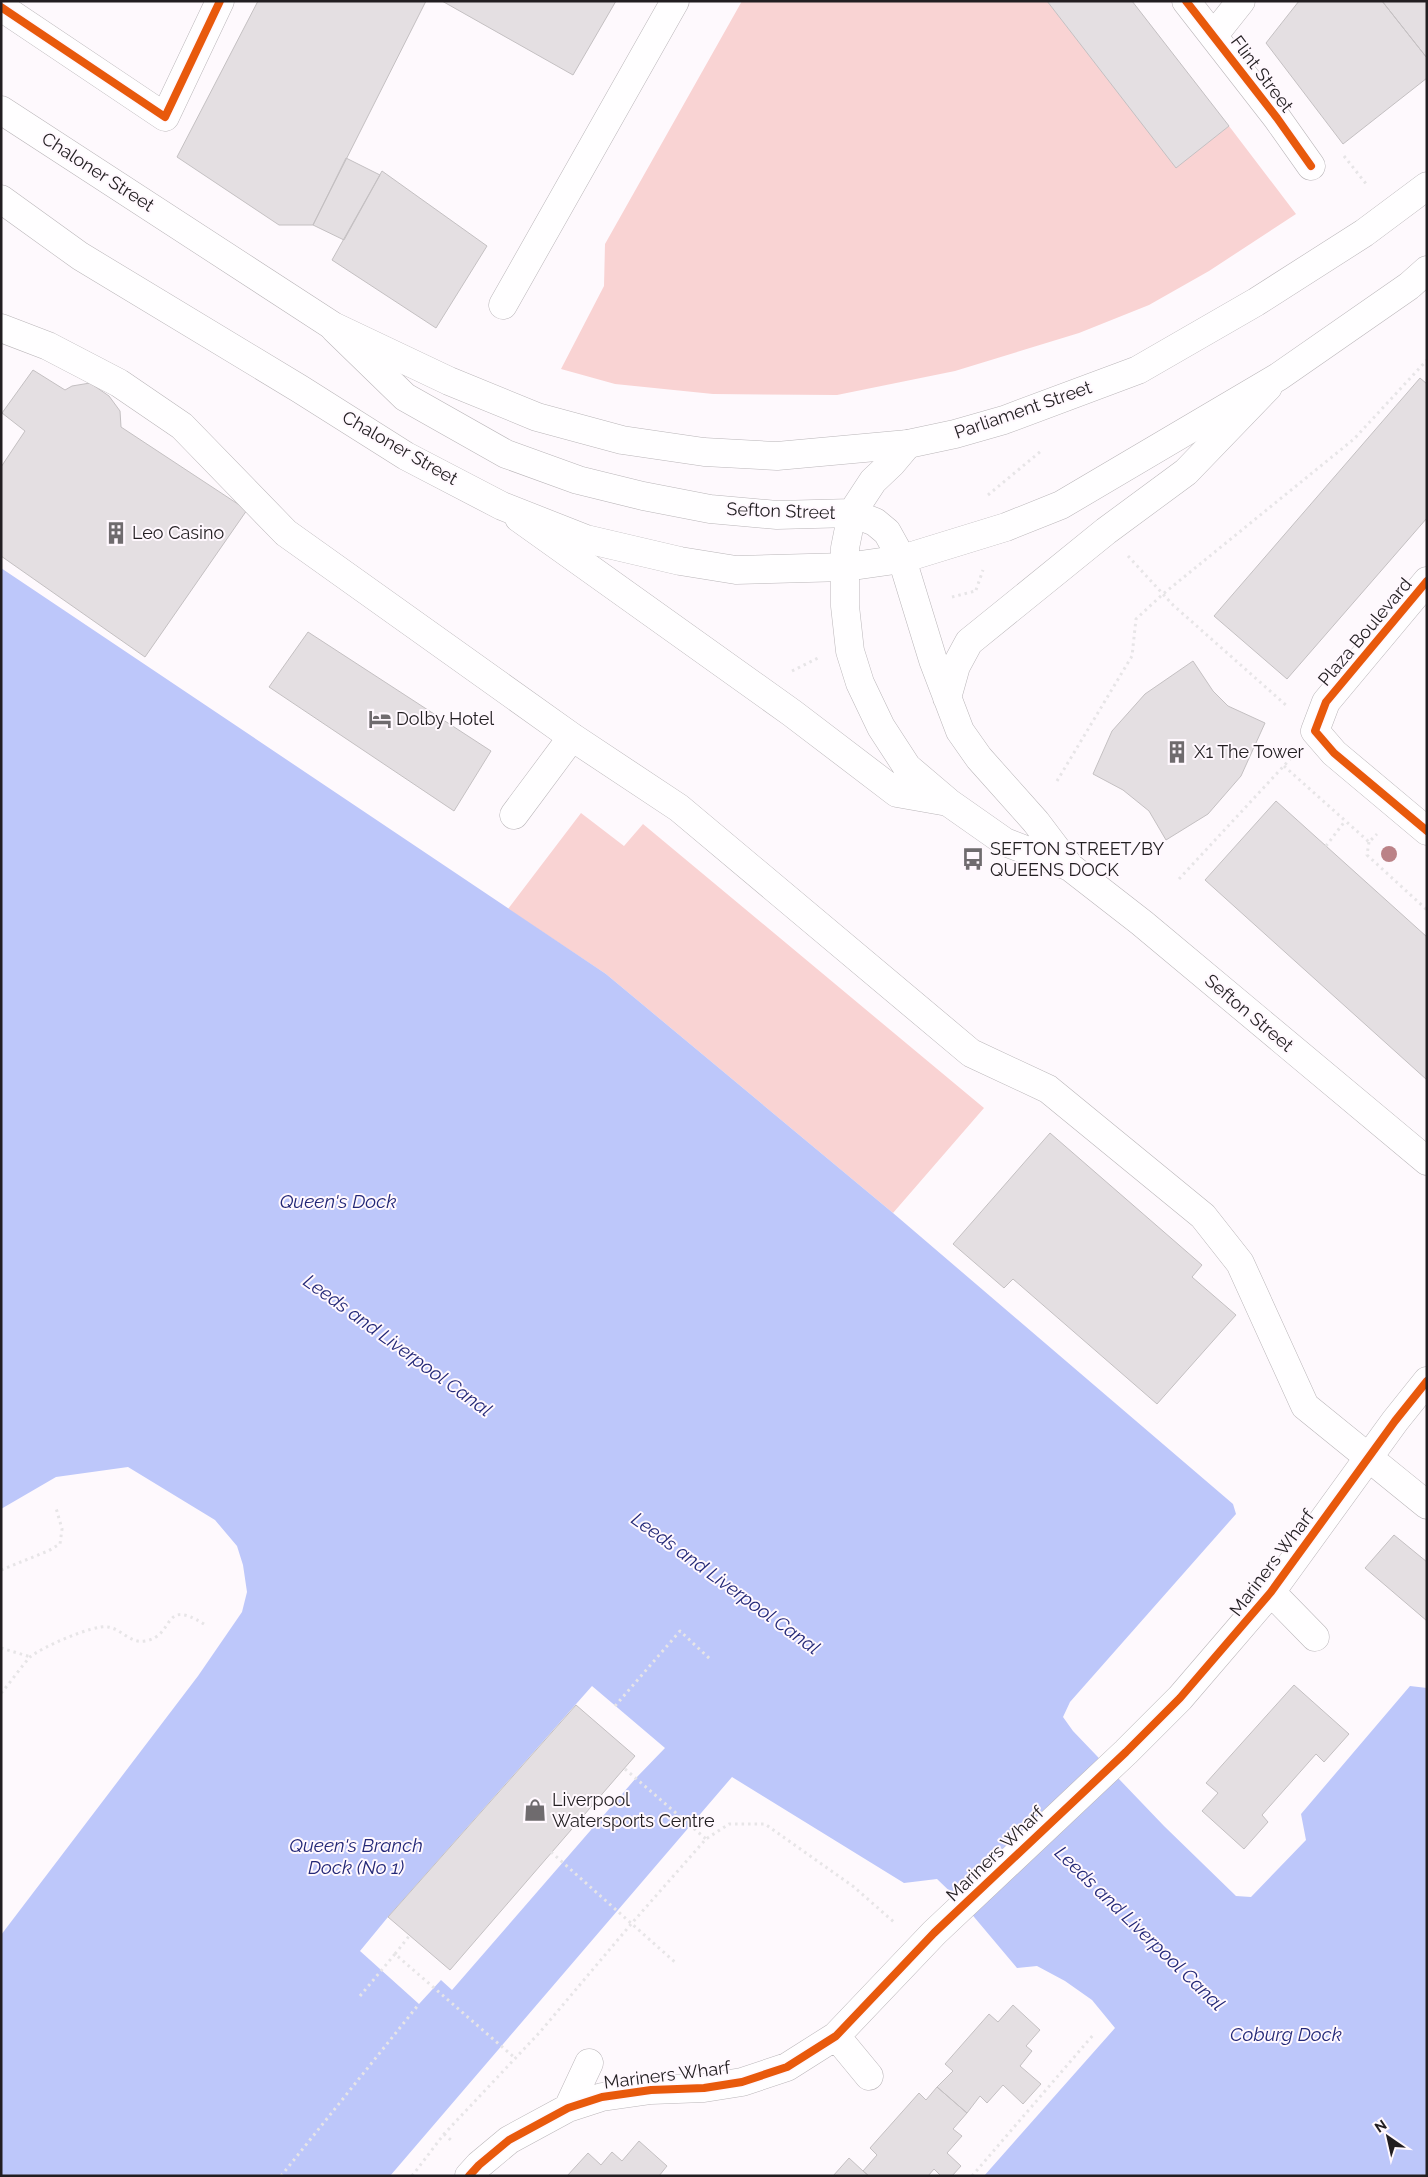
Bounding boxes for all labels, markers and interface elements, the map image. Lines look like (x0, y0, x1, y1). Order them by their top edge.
street label: Flint Street (1227, 31, 1298, 116)
street label: Chaloner Street (38, 127, 158, 216)
street label: Parliament Street (951, 376, 1094, 443)
street label: Chaloner Street (339, 406, 462, 489)
street label: Sefton Street (726, 498, 836, 523)
building icon: Leo Casino (103, 520, 129, 546)
place label: Leo Casino (132, 522, 224, 543)
street label: Plaza Boulevard (1313, 574, 1416, 690)
hotel icon: Dolby Hotel (367, 706, 393, 732)
place label: Dolby Hotel (396, 708, 494, 729)
building icon: X1 The Tower (1164, 739, 1190, 765)
place label: X1 The Tower (1194, 741, 1304, 762)
place label: SEFTON STREET/BY QUEENS DOCK (990, 838, 1164, 880)
bus stop icon: SEFTON STREET/BY QUEENS DOCK (960, 846, 986, 872)
street label: Sefton Street (1201, 970, 1298, 1056)
water label: Queen's Dock (280, 1190, 396, 1212)
water label: Leeds and Liverpool Canal (300, 1269, 496, 1421)
street label: Mariners Wharf (1225, 1505, 1319, 1620)
water label: Leeds and Liverpool Canal (628, 1507, 824, 1659)
place label: Liverpool Watersports Centre (552, 1789, 715, 1831)
shop icon: Liverpool Watersports Centre (522, 1797, 548, 1823)
street label: Mariners Wharf (942, 1801, 1048, 1905)
water label: Queen's Branch Dock (No 1) (289, 1834, 423, 1878)
water label: Leeds and Liverpool Canal (1051, 1841, 1229, 2015)
water label: Coburg Dock (1230, 2023, 1342, 2045)
street label: Mariners Wharf (603, 2056, 732, 2093)
north arrow (1363, 2112, 1413, 2162)
text: N (1372, 2117, 1390, 2136)

